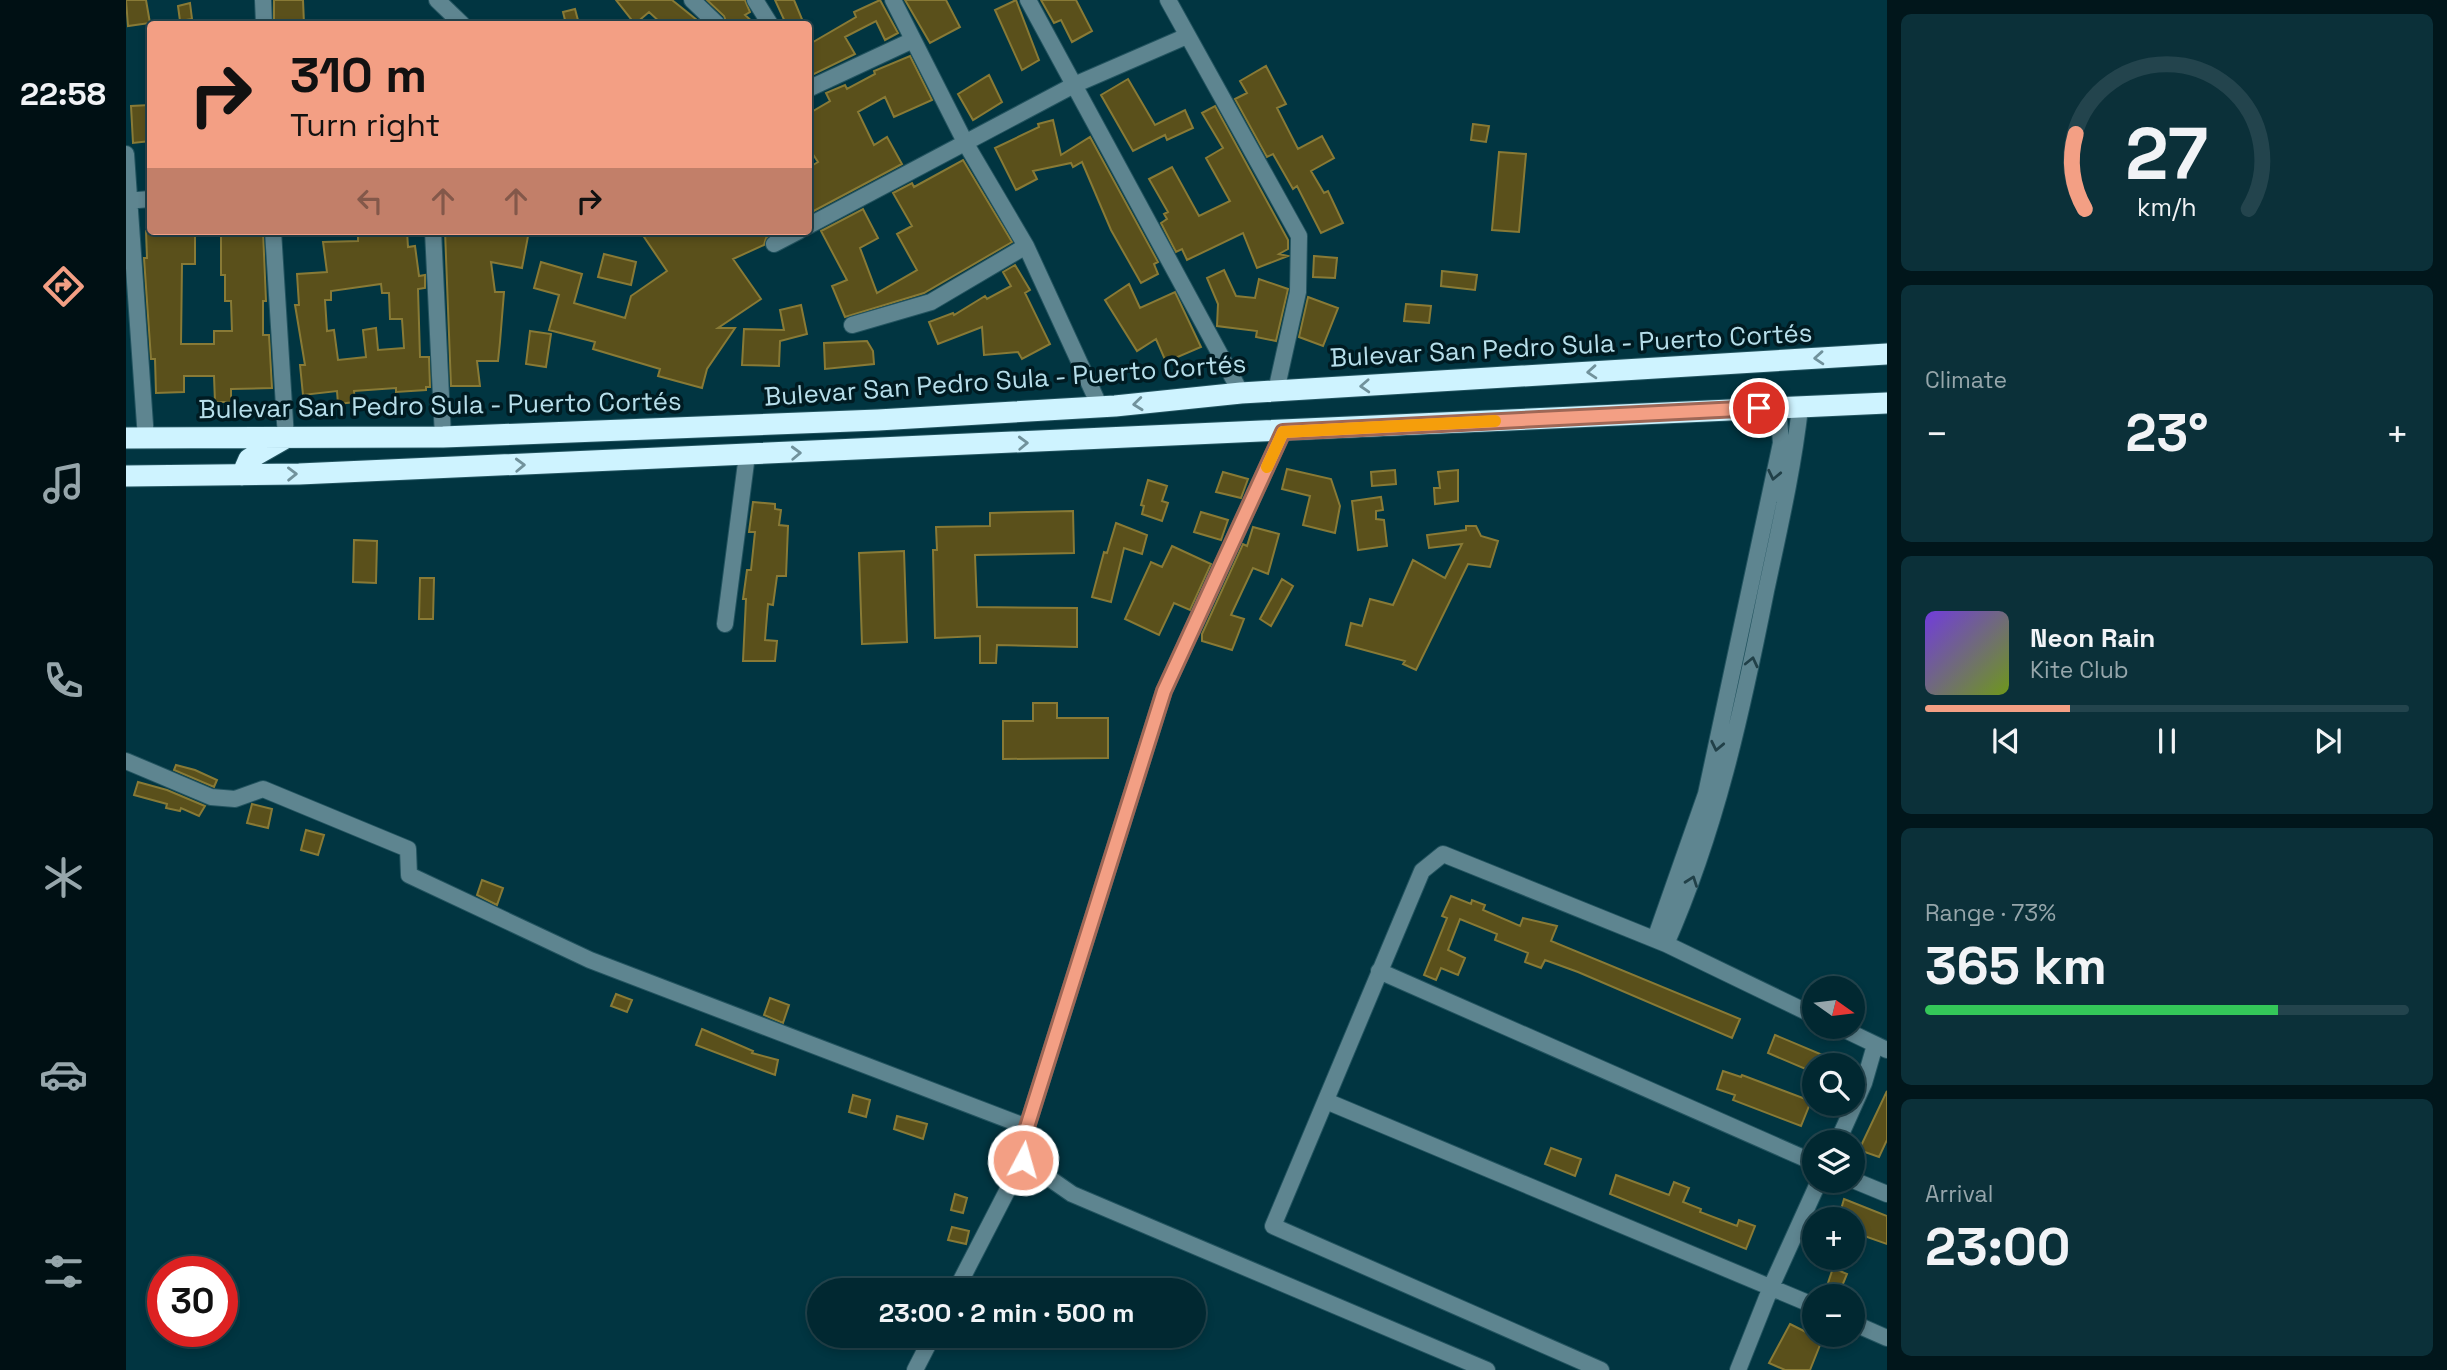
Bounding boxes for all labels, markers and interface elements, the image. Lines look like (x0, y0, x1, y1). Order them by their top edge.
text: 310 m (290, 44, 427, 106)
icon: right (175, 49, 266, 140)
text: 22:58 (20, 74, 106, 114)
text: Turn right (290, 105, 440, 145)
text: 27 (2126, 107, 2208, 200)
icon: left (351, 182, 389, 220)
icon: ahead (424, 182, 462, 220)
icon: ahead (497, 182, 535, 220)
icon: right (570, 182, 608, 220)
text: km/h (2137, 190, 2197, 222)
icon: directions (39, 262, 88, 311)
street label: Bulevar San Pedro Sula - Puerto Cortés (1329, 315, 1813, 375)
street label: Bulevar San Pedro Sula - Puerto Cortés (763, 346, 1247, 414)
one-way arrow (1813, 350, 1824, 365)
one-way arrow (1586, 365, 1597, 380)
text: Climate (1925, 365, 2007, 395)
one-way arrow (1359, 378, 1370, 393)
pin (1729, 378, 1789, 438)
street label: Bulevar San Pedro Sula - Puerto Cortés (198, 384, 682, 426)
icon: arrive (1740, 389, 1778, 427)
one-way arrow (1132, 396, 1144, 411)
text: 23° (2126, 400, 2209, 466)
text: − (1925, 410, 1949, 458)
text: + (2385, 410, 2409, 458)
one-way arrow (1018, 436, 1029, 451)
one-way arrow (791, 446, 802, 461)
one-way arrow (514, 458, 525, 473)
icon: music (39, 459, 88, 508)
one-way arrow (287, 467, 298, 482)
one-way arrow (1767, 469, 1782, 481)
text: Neon Rain (2030, 621, 2155, 655)
text: Kite Club (2030, 655, 2129, 685)
icon: phone (39, 656, 88, 705)
one-way arrow (1744, 656, 1758, 668)
icon: previous (1987, 722, 2025, 760)
icon: pause (2148, 722, 2186, 760)
icon: next (2309, 722, 2347, 760)
one-way arrow (1711, 740, 1725, 752)
icon: climate (39, 853, 88, 902)
one-way arrow (1684, 876, 1698, 888)
text: Range · 73% (1925, 898, 2056, 928)
text: 365 km (1925, 933, 2107, 999)
north arrow (1802, 976, 1866, 1040)
map controls (1802, 976, 1865, 1347)
icon: car (39, 1050, 88, 1099)
button: search (1802, 1053, 1865, 1116)
position arrow (986, 1123, 1060, 1197)
button: layers (1802, 1130, 1865, 1193)
text: Arrival (1925, 1179, 1993, 1209)
button: + (1802, 1207, 1865, 1270)
text: 23:00 (1925, 1214, 2070, 1280)
icon: filters (39, 1247, 88, 1296)
speed limit sign: 30 (147, 1256, 238, 1347)
button: − (1802, 1284, 1865, 1347)
text: 23:00 · 2 min · 500 m (879, 1296, 1134, 1330)

